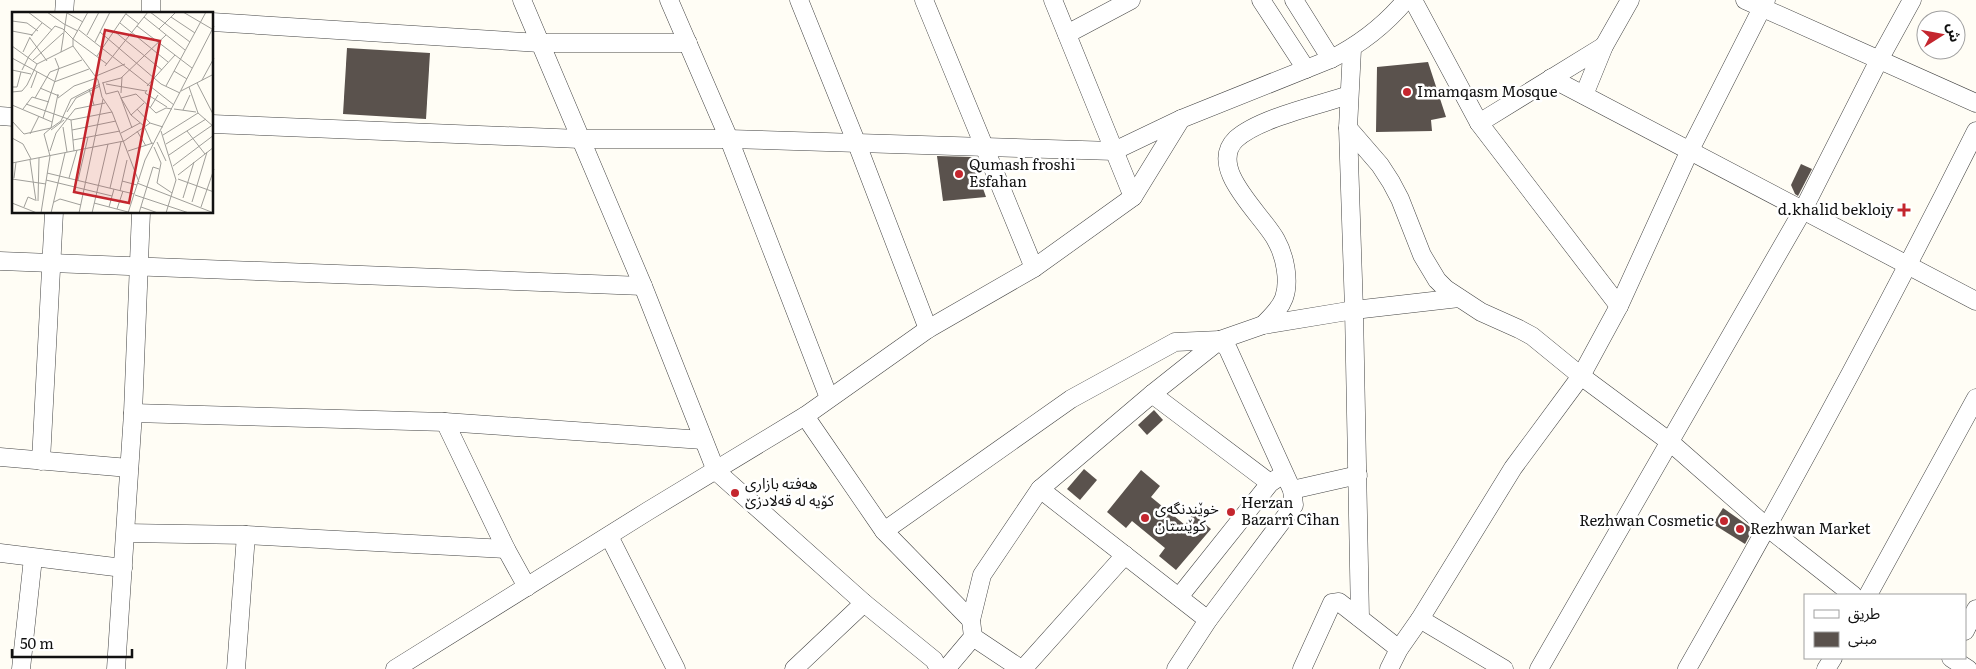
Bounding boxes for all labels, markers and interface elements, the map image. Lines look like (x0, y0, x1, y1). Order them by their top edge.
north arrow (1916, 10, 1966, 60)
inset map (12, 12, 214, 214)
text: ش (1943, 21, 1966, 44)
place label: Imamqasm Mosque (1417, 79, 1558, 102)
marker: Imamqasm Mosque (1401, 86, 1413, 98)
place label: Qumash froshi Esfahan (969, 152, 1075, 192)
marker: Qumash froshi Esfahan (953, 168, 965, 180)
place label: d.khalid bekloiy (1778, 197, 1894, 220)
marker: d.khalid bekloiy (1898, 204, 1910, 216)
place label: هەفتە بازاری کۆیە لە قەلادزێ (745, 471, 835, 511)
marker: هەفتە بازاری کۆیە لە قەلادزێ (729, 487, 741, 499)
place label: Herzan Bazarrî Cîhan (1241, 490, 1340, 530)
place label: خوێندنگەی کوێستان (1155, 496, 1219, 536)
marker: Herzan Bazarrî Cîhan (1225, 506, 1237, 518)
place label: Rezhwan Cosmetic (1579, 508, 1715, 531)
marker: خوێندنگەی کوێستان (1139, 512, 1151, 524)
marker: Rezhwan Cosmetic (1718, 515, 1730, 527)
place label: Rezhwan Market (1750, 516, 1871, 539)
marker: Rezhwan Market (1734, 523, 1746, 535)
legend (1804, 594, 1966, 659)
text: طريق (1848, 601, 1880, 624)
scale bar (12, 626, 132, 658)
text: مبنى (1848, 626, 1877, 649)
text: 50 m (20, 631, 54, 654)

